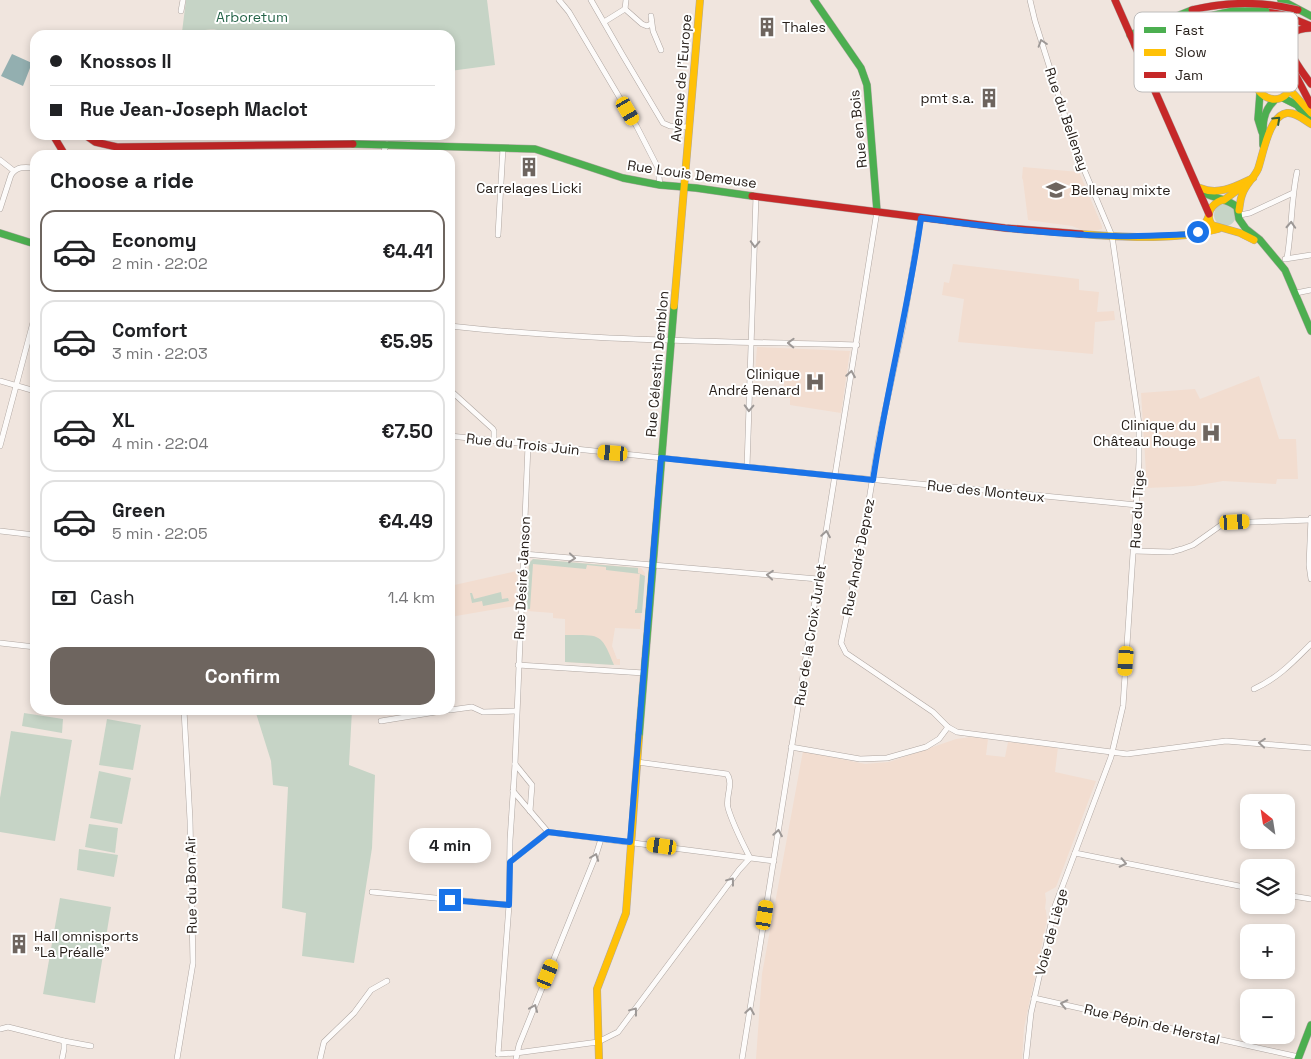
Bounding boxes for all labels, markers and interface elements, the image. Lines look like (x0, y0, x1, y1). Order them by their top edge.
park label: Arboretum (216, 8, 288, 26)
legend (1134, 12, 1298, 92)
street label: Avenue de l'Europe (666, 13, 696, 143)
building icon: Thales (756, 16, 778, 38)
place label: Thales (782, 18, 826, 36)
text: Fast (1175, 21, 1204, 39)
one-way arrow (1037, 39, 1047, 48)
text: Slow (1175, 43, 1207, 61)
text: Knossos II (80, 49, 172, 74)
street label: Rue du Bellenay (1041, 65, 1093, 173)
text: Jam (1175, 66, 1203, 84)
building icon: pmt s.a. (978, 87, 1000, 109)
street label: Rue en Bois (845, 89, 871, 169)
place label: pmt s.a. (921, 89, 974, 107)
car (614, 94, 641, 128)
text: Rue Jean-Joseph Maclot (80, 97, 308, 122)
one-way arrow (1271, 117, 1280, 126)
building icon: Carrelages Licki (518, 156, 540, 178)
street label: Rue Louis Demeuse (626, 156, 758, 192)
text: Choose a ride (50, 166, 194, 194)
place label: Carrelages Licki (476, 179, 582, 197)
school or university icon: Bellenay mixte (1045, 179, 1067, 201)
place label: Bellenay mixte (1071, 181, 1171, 199)
route start (1187, 221, 1209, 243)
one-way arrow (1286, 221, 1297, 229)
text: Economy (112, 228, 196, 253)
icon: car (52, 229, 97, 274)
text: €4.41 (382, 239, 433, 264)
one-way arrow (750, 241, 760, 249)
text: 2 min · 22:02 (112, 253, 208, 274)
street label: Rue Célestin Demblon (642, 290, 672, 438)
text: Comfort (112, 318, 188, 343)
icon: car (52, 319, 97, 364)
text: €5.95 (380, 329, 433, 354)
one-way arrow (787, 338, 794, 348)
text: 3 min · 22:03 (112, 343, 208, 364)
place label: Clinique André Renard (709, 365, 800, 399)
one-way arrow (845, 369, 855, 378)
hospital icon: Clinique André Renard (804, 371, 826, 393)
one-way arrow (744, 404, 755, 412)
text: XL (112, 408, 135, 433)
icon: car (52, 409, 97, 454)
place label: Clinique du Château Rouge (1093, 416, 1196, 450)
text: €7.50 (382, 419, 433, 444)
hospital icon: Clinique du Château Rouge (1200, 422, 1222, 444)
street label: Rue du Trois Juin (465, 429, 581, 459)
text: 4 min · 22:04 (112, 433, 208, 454)
car (597, 444, 628, 462)
street label: Rue du Tige (1126, 469, 1148, 549)
street label: Rue des Monteux (926, 476, 1046, 506)
street label: Rue André Deprez (838, 497, 878, 617)
text: Green (112, 498, 165, 523)
icon: car (52, 499, 97, 544)
text: €4.49 (379, 509, 433, 534)
car (1219, 514, 1250, 530)
street label: Rue Désiré Janson (510, 516, 534, 640)
text: 5 min · 22:05 (112, 523, 208, 544)
one-way arrow (820, 530, 830, 539)
one-way arrow (568, 552, 576, 563)
street label: Rue de la Croix Jurlet (790, 563, 830, 707)
one-way arrow (766, 570, 774, 581)
icon: cash (50, 584, 78, 612)
text: Cash (90, 585, 135, 610)
text: 1.4 km (388, 587, 435, 608)
car (1117, 646, 1134, 676)
button: Confirm (50, 647, 435, 705)
one-way arrow (1258, 738, 1266, 749)
north arrow (1240, 794, 1295, 849)
map controls (1240, 794, 1295, 1044)
callout: 4 min (409, 828, 491, 862)
one-way arrow (772, 829, 783, 837)
text: 4 min (429, 835, 471, 856)
street label: Rue du Bon Air (181, 836, 201, 934)
car (646, 836, 677, 856)
one-way arrow (589, 853, 599, 862)
one-way arrow (1118, 858, 1127, 868)
button: layers (1240, 859, 1295, 914)
one-way arrow (725, 877, 734, 887)
street label: Voie de Liège (1031, 886, 1071, 978)
route end (439, 889, 461, 911)
car (755, 899, 774, 931)
button: + (1240, 924, 1295, 979)
place label: Hall omnisports "La Préalle" (34, 927, 139, 961)
building icon: Hall omnisports "La Préalle" (8, 933, 30, 955)
car (535, 957, 560, 991)
button: − (1240, 989, 1295, 1044)
one-way arrow (1059, 999, 1068, 1010)
street label: Rue Pépin de Herstal (1082, 1000, 1222, 1048)
one-way arrow (528, 1004, 538, 1013)
one-way arrow (744, 1007, 754, 1015)
one-way arrow (628, 1008, 636, 1017)

